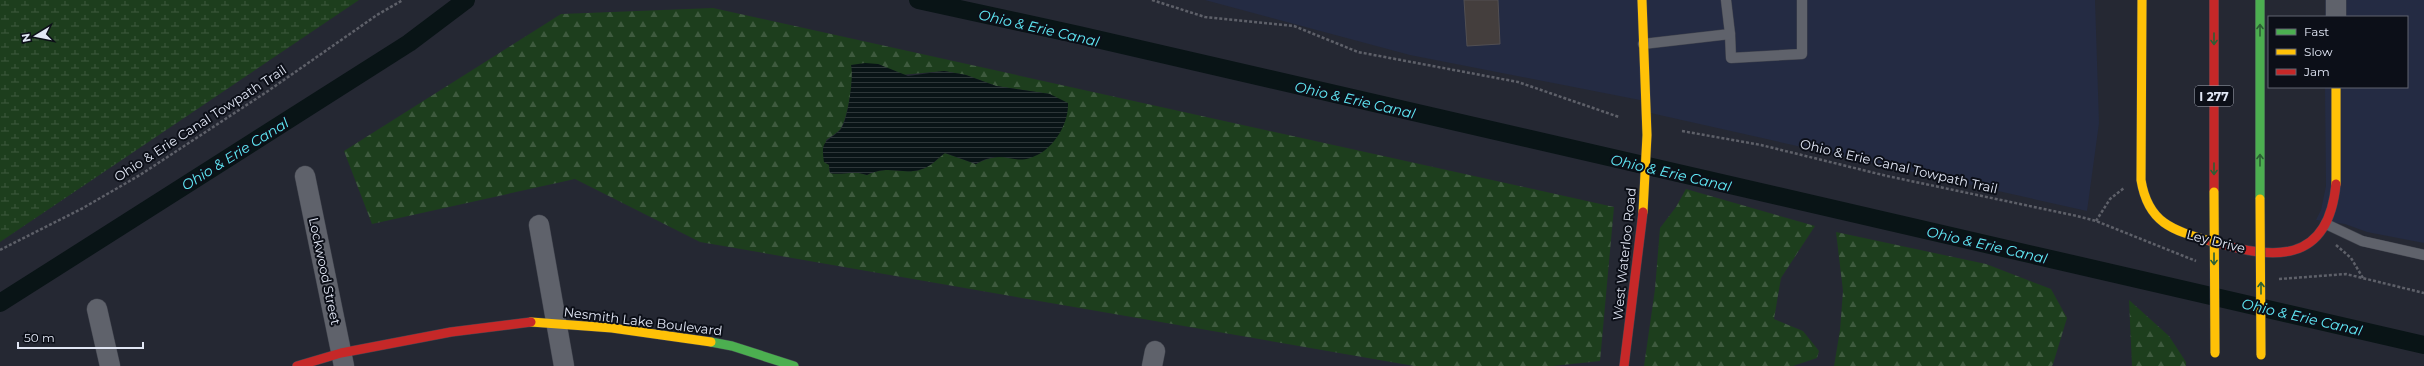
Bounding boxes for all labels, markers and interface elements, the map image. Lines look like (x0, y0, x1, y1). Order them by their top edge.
water label: Ohio & Erie Canal (977, 5, 1101, 51)
north arrow (16, 16, 56, 56)
legend (2268, 16, 2408, 88)
one-way arrow (2256, 24, 2264, 37)
text: Fast (2304, 24, 2329, 39)
text: N (18, 32, 34, 43)
one-way arrow (2210, 32, 2218, 45)
text: Slow (2304, 44, 2333, 59)
street label: Ohio & Erie Canal Towpath Trail (111, 61, 289, 185)
text: Jam (2303, 64, 2330, 79)
water label: Ohio & Erie Canal (1293, 77, 1417, 123)
road number: I 277 (2195, 86, 2233, 106)
water label: Ohio & Erie Canal (178, 114, 292, 194)
street label: Ohio & Erie Canal Towpath Trail (1799, 135, 1999, 197)
water label: Ohio & Erie Canal (1609, 150, 1733, 196)
one-way arrow (2256, 154, 2264, 167)
one-way arrow (2210, 162, 2218, 175)
street label: West Waterloo Road (1609, 187, 1639, 321)
street label: Lockwood Street (306, 216, 344, 326)
water label: Ohio & Erie Canal (1925, 222, 2049, 268)
street label: Ley Drive (2185, 226, 2247, 256)
one-way arrow (2210, 252, 2218, 265)
one-way arrow (2257, 282, 2265, 295)
water label: Ohio & Erie Canal (2240, 294, 2364, 340)
street label: Nesmith Lake Boulevard (563, 303, 723, 339)
scale bar (18, 324, 143, 350)
text: 50 m (24, 330, 55, 345)

